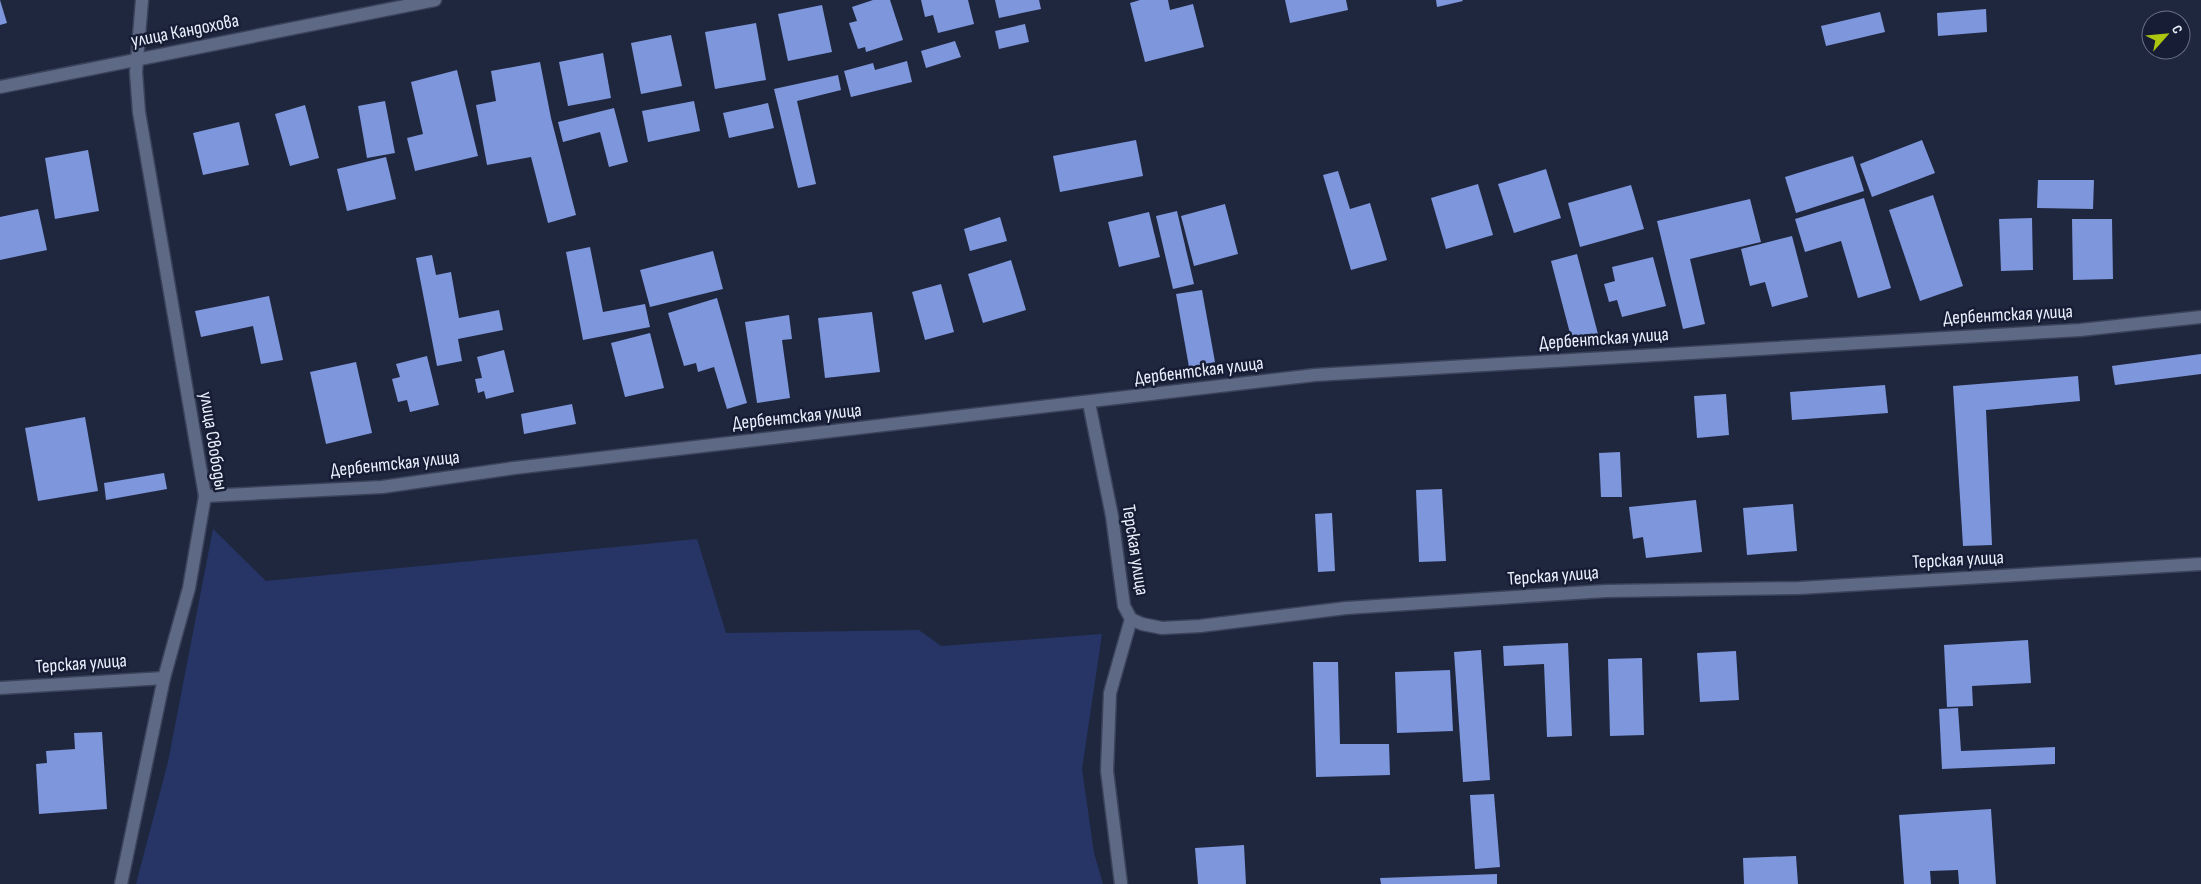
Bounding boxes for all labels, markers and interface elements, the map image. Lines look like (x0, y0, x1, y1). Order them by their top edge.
street label: улица Кандохова (129, 9, 241, 53)
north arrow (2141, 10, 2191, 60)
text: С (2168, 22, 2186, 36)
street label: Дербентская улица (1943, 300, 2073, 330)
street label: Дербентская улица (1538, 323, 1670, 355)
street label: Дербентская улица (1133, 352, 1265, 390)
street label: улица Свободы (194, 390, 232, 492)
street label: Дербентская улица (731, 399, 863, 435)
street label: Дербентская улица (329, 446, 461, 482)
street label: Терская улица (1116, 503, 1154, 597)
street label: Терская улица (1912, 546, 2004, 574)
street label: Терская улица (1507, 561, 1599, 591)
street label: Терская улица (35, 649, 127, 679)

